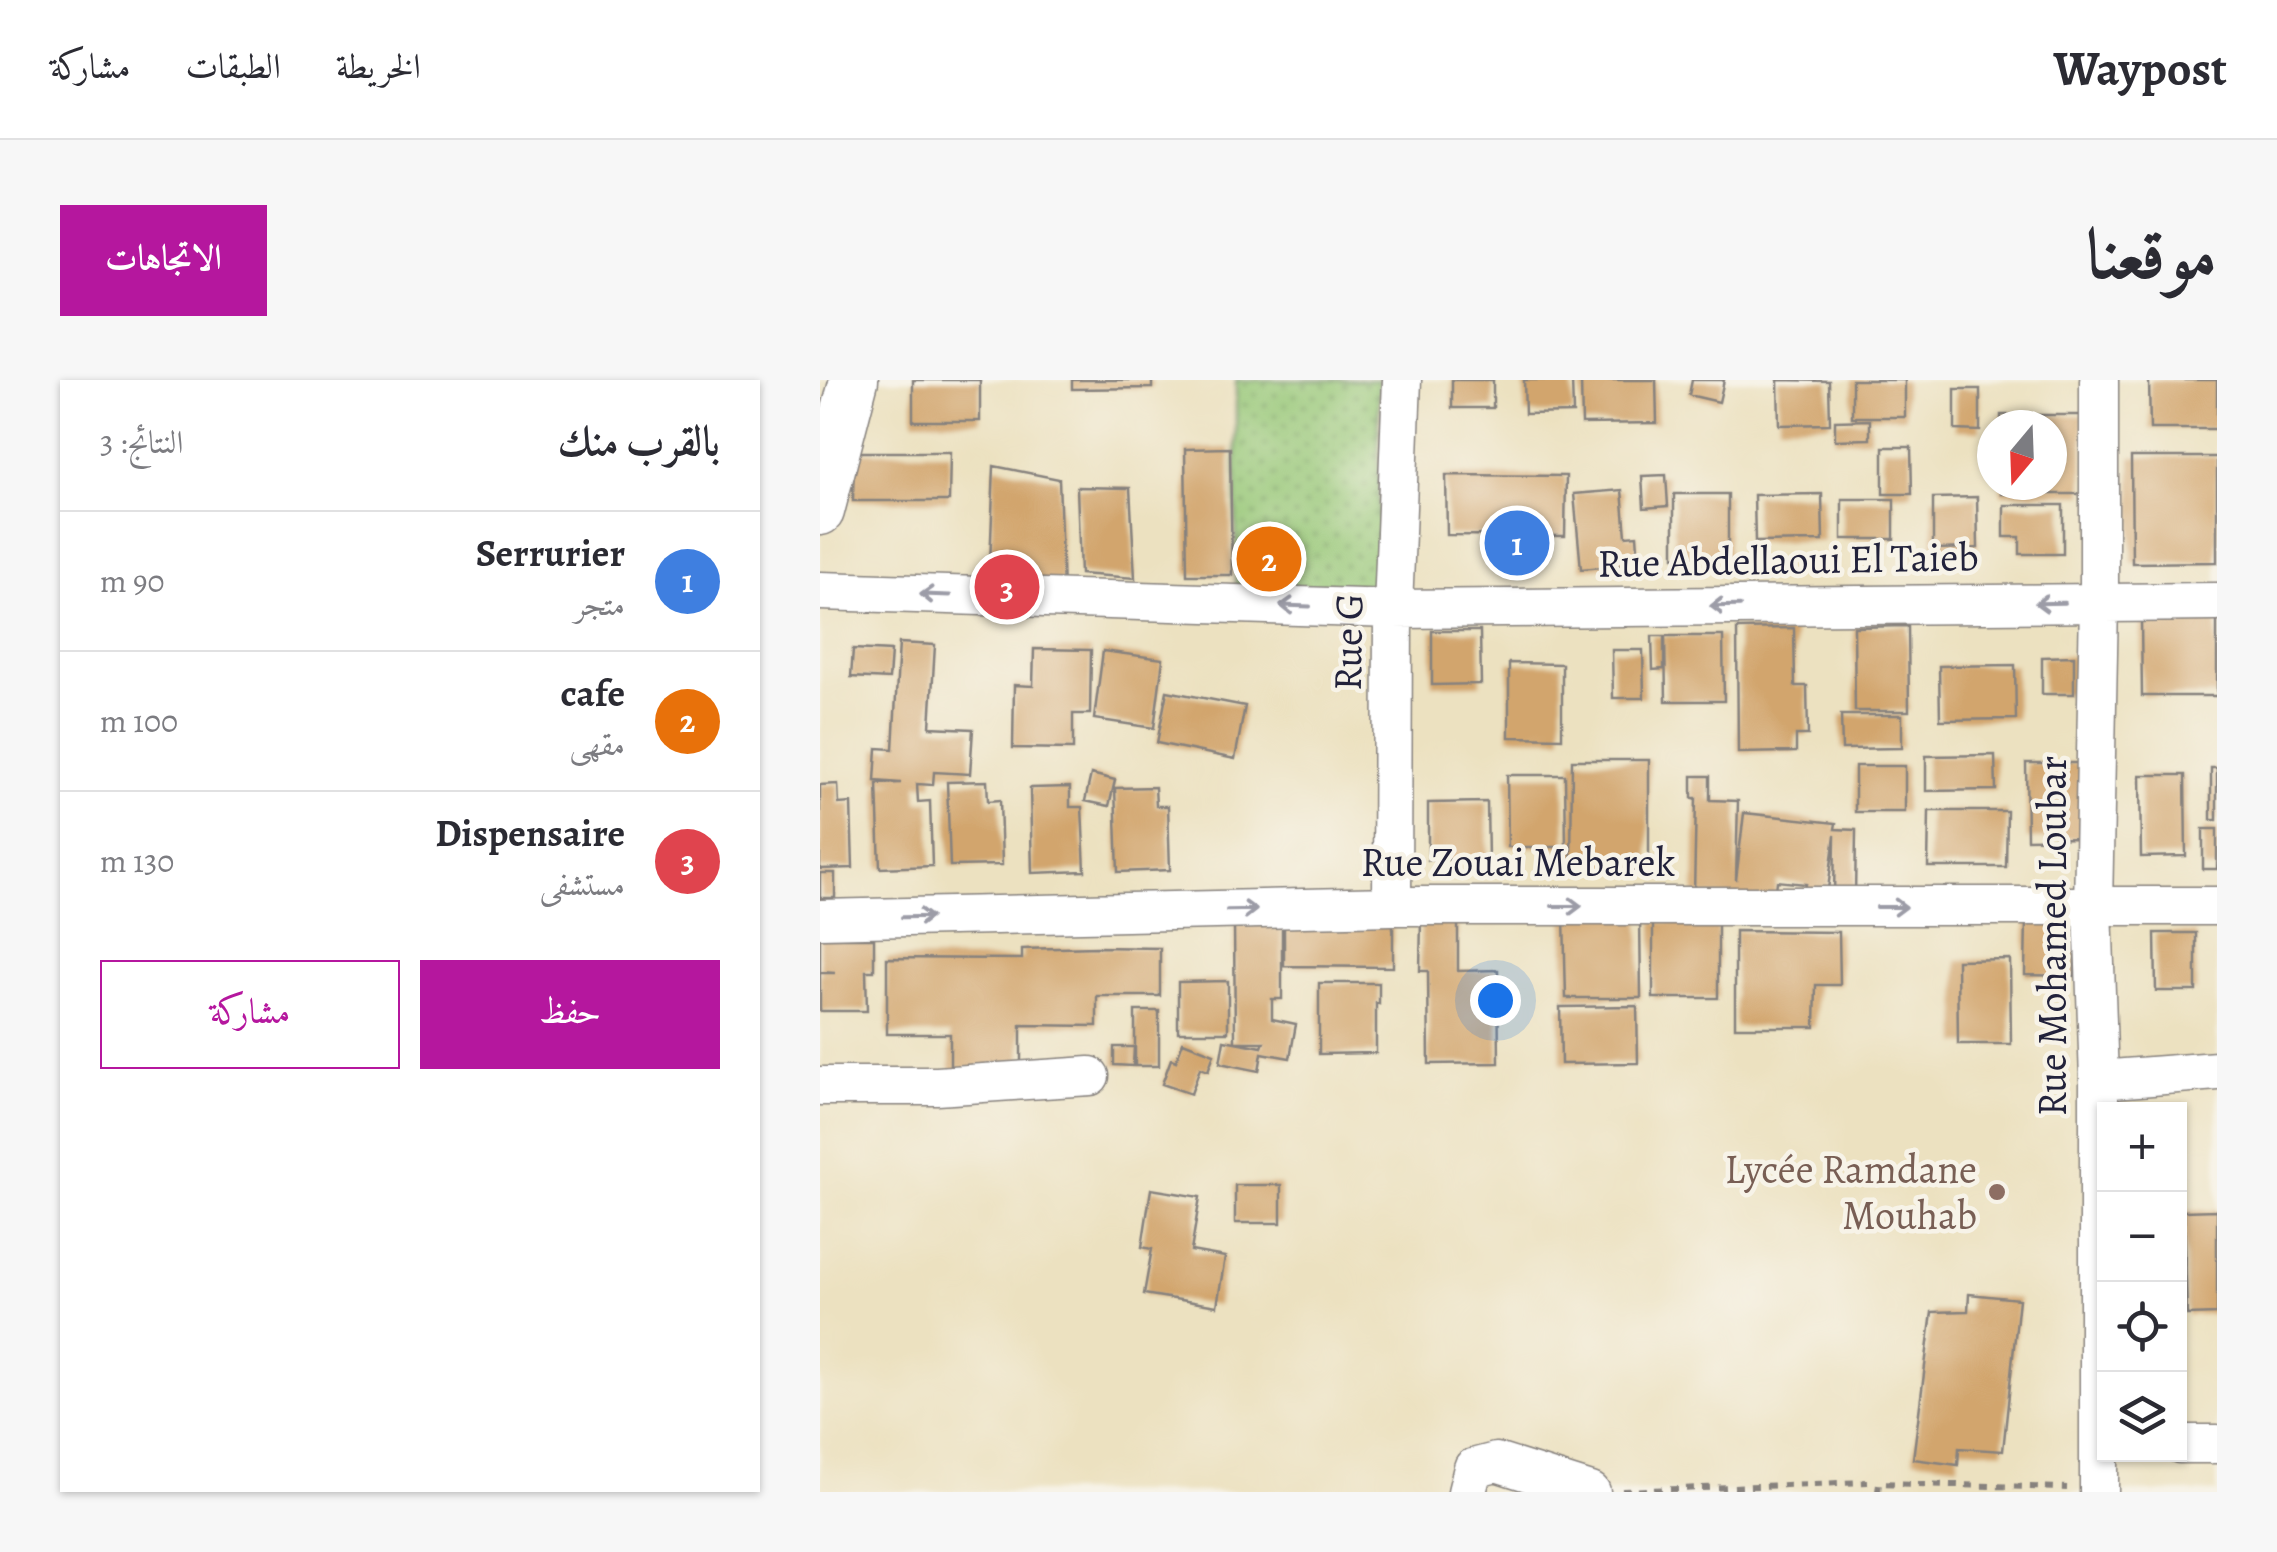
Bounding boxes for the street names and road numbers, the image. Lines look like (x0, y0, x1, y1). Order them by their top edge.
street label: Rue Abdellaoui El Taieb (1597, 529, 1979, 591)
street label: Rue G (1320, 593, 1376, 691)
street label: Rue Mohamed Loubar (2025, 756, 2080, 1116)
street label: Rue Zouai Mebarek (1361, 835, 1675, 890)

